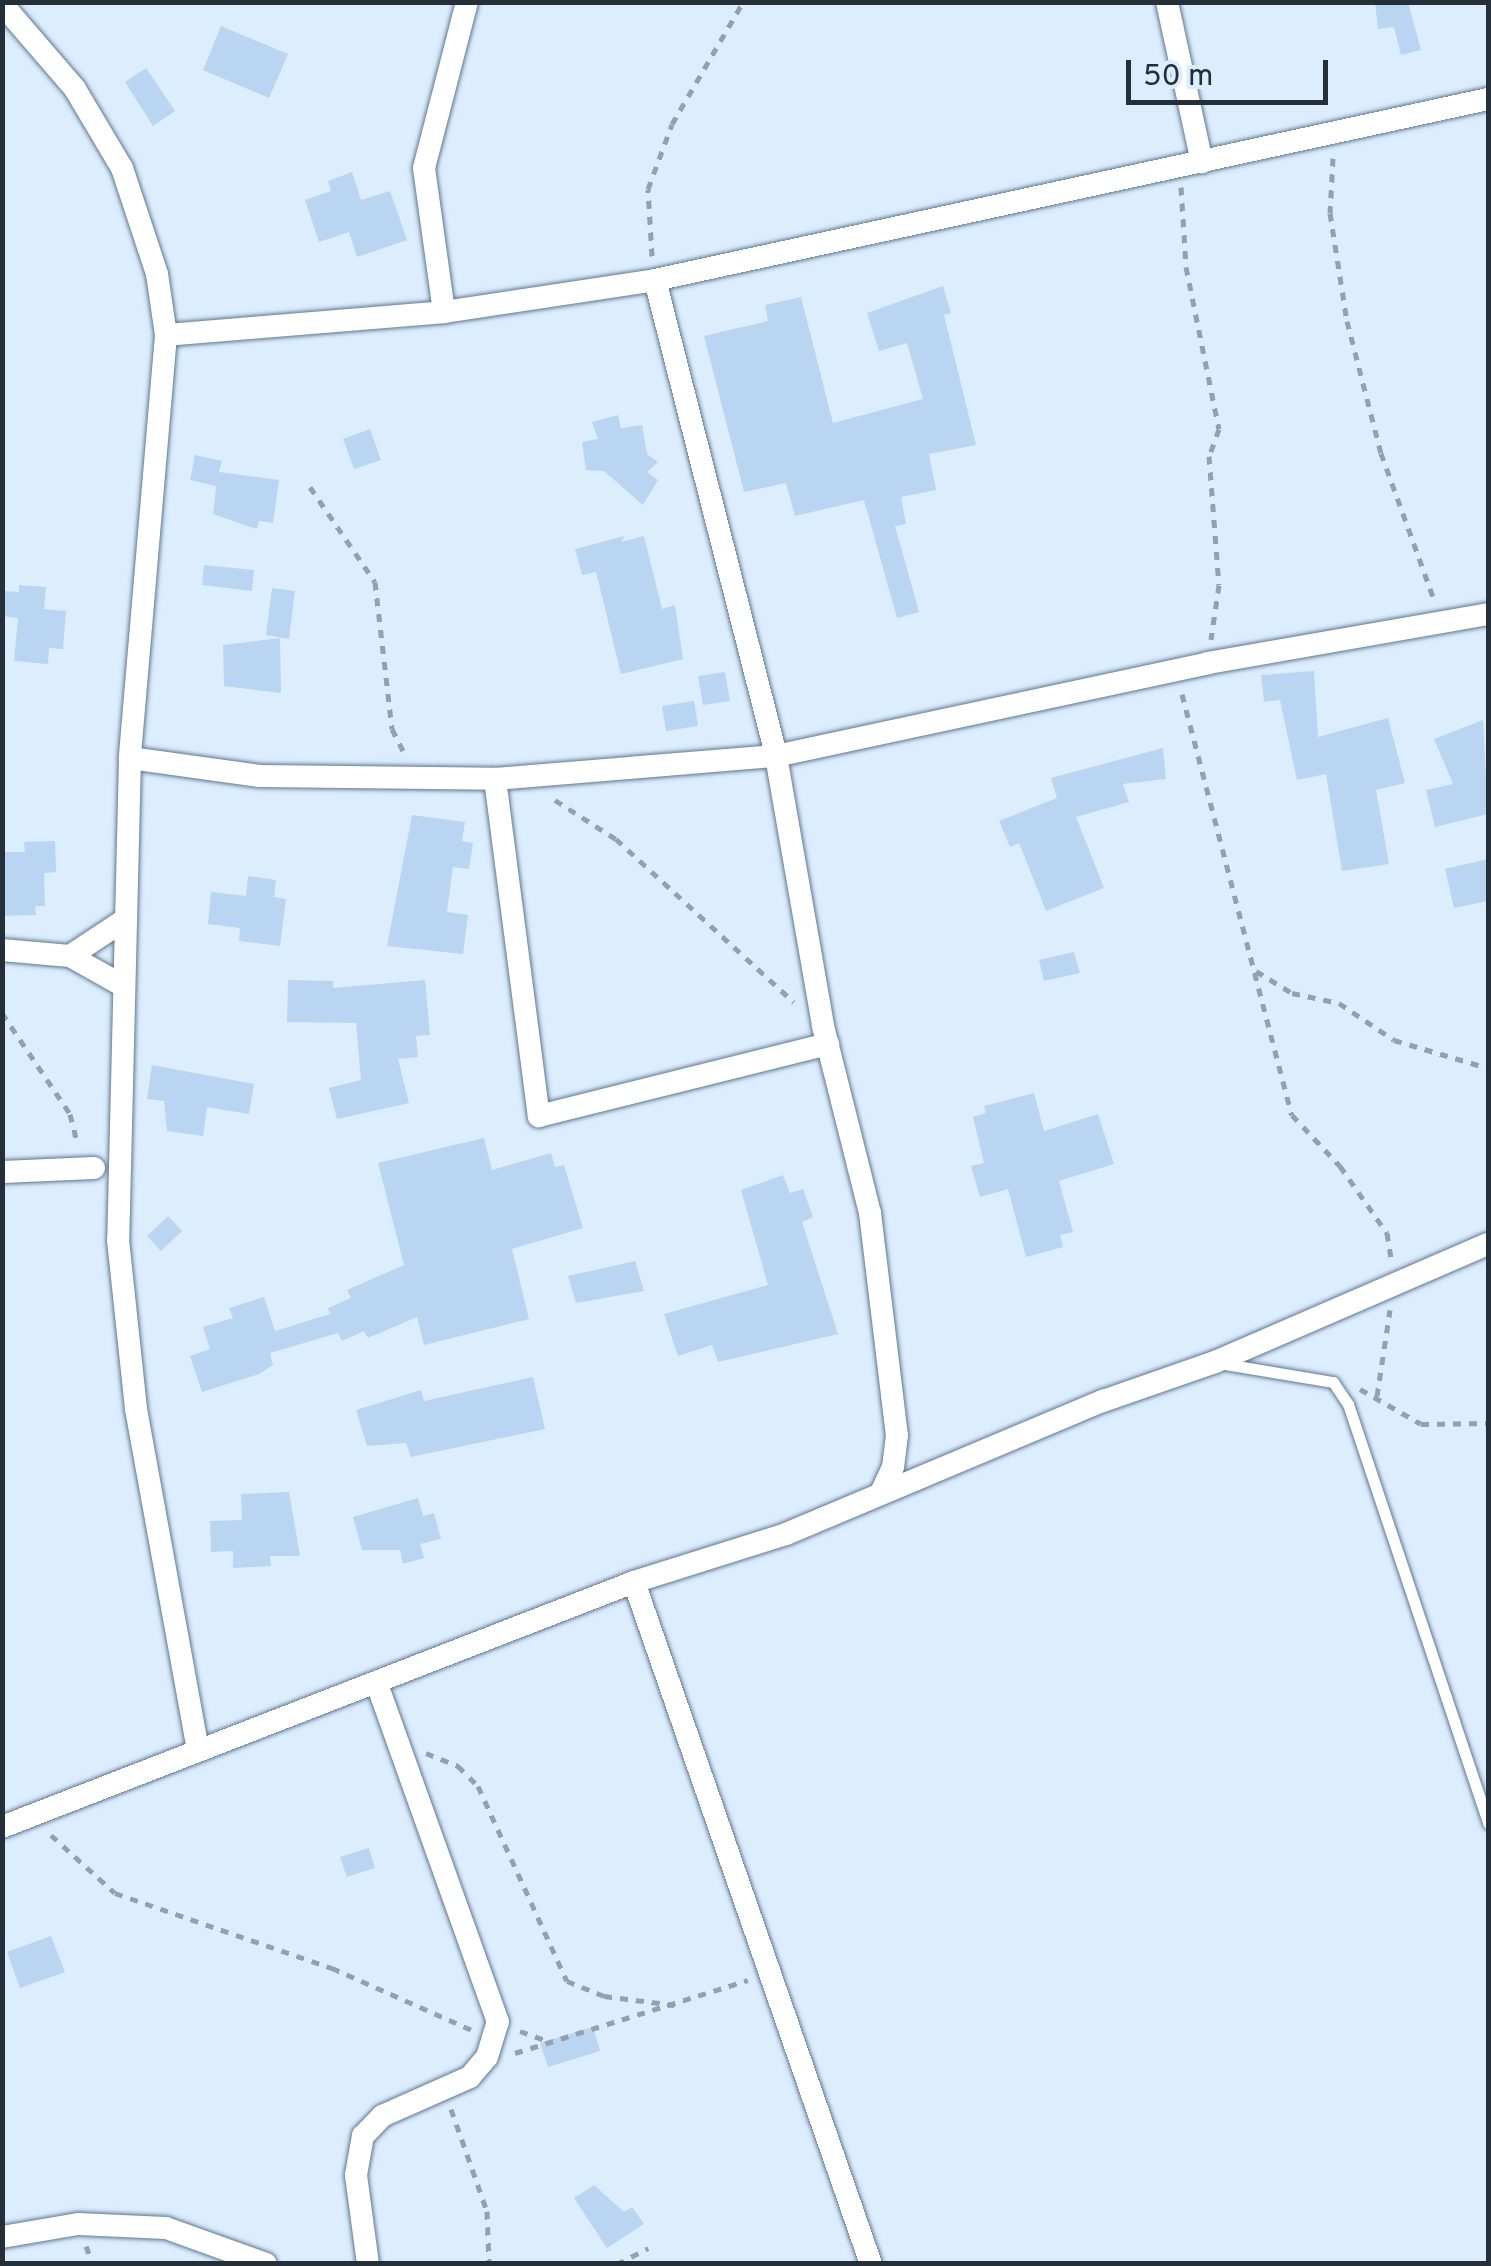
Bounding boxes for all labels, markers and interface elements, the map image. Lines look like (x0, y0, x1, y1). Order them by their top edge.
scale bar (1131, 40, 1334, 102)
text: 50 m (1143, 59, 1213, 96)

